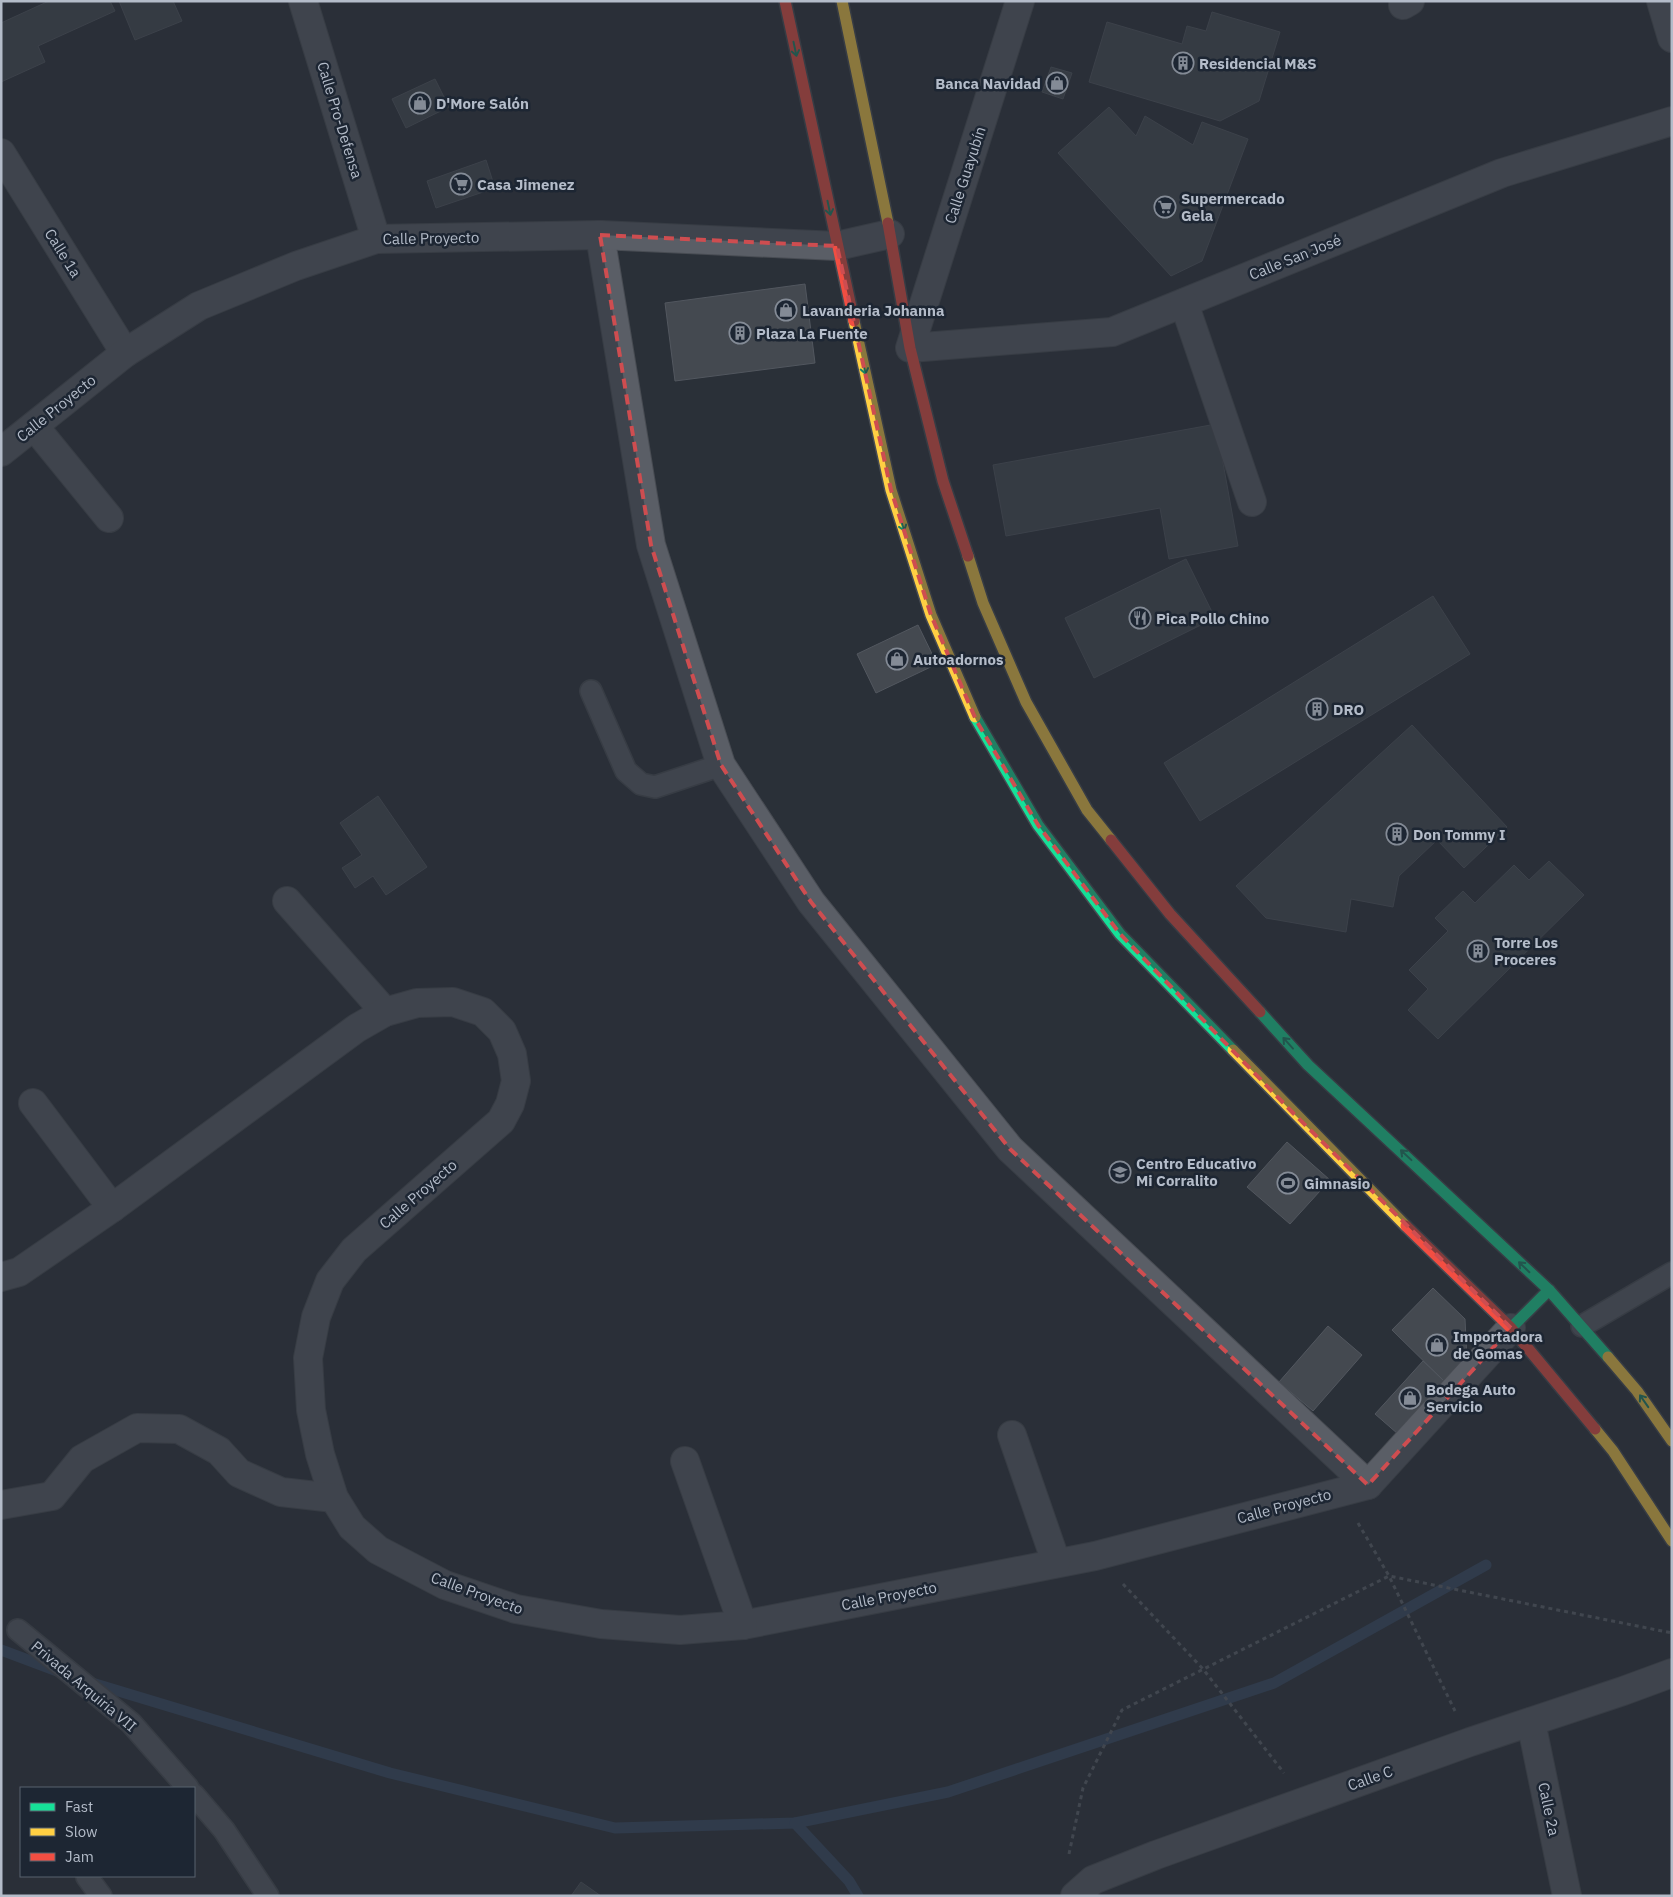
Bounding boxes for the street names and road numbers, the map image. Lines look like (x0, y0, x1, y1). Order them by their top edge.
street label: Calle Pro-Defensa (313, 59, 367, 181)
street label: Calle Guayubín (940, 124, 990, 226)
street label: Calle 1a (41, 225, 85, 281)
street label: Calle Proyecto (382, 228, 480, 248)
street label: Calle San José (1246, 230, 1344, 284)
street label: Calle Proyecto (12, 370, 100, 446)
street label: Calle Proyecto (375, 1155, 461, 1233)
street label: Calle Proyecto (1235, 1484, 1333, 1528)
street label: Calle Proyecto (428, 1568, 526, 1618)
street label: Calle Proyecto (840, 1577, 938, 1615)
street label: Privada Arquiria VII (27, 1636, 141, 1736)
street label: Calle C (1345, 1761, 1395, 1795)
street label: Calle 2a (1534, 1781, 1564, 1837)

